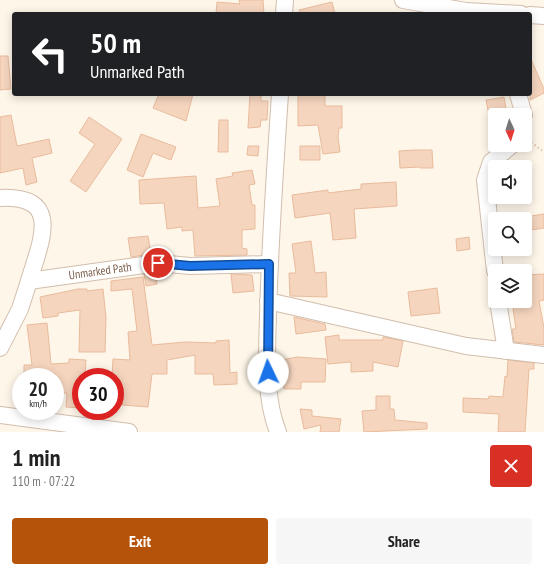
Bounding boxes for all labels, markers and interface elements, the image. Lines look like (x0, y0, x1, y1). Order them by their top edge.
text: 50 m (90, 24, 141, 61)
icon: left (24, 28, 76, 80)
text: Unmarked Path (90, 60, 185, 83)
north arrow (488, 108, 532, 152)
map controls (488, 108, 532, 308)
button: sound (488, 160, 532, 204)
button: search (488, 212, 532, 256)
pin (141, 246, 175, 280)
icon: arrive (147, 252, 169, 274)
street label: Unmarked Path (68, 259, 132, 282)
button: layers (488, 264, 532, 308)
position arrow (247, 351, 289, 393)
speed limit sign: 30 (72, 368, 124, 420)
text: 20 (28, 376, 48, 402)
text: km/h (29, 397, 47, 410)
text: 1 min (12, 442, 60, 473)
button: close (490, 445, 532, 487)
text: 110 m · 07:22 (12, 473, 75, 490)
button: Exit (12, 518, 268, 564)
button: Share (276, 518, 532, 564)

